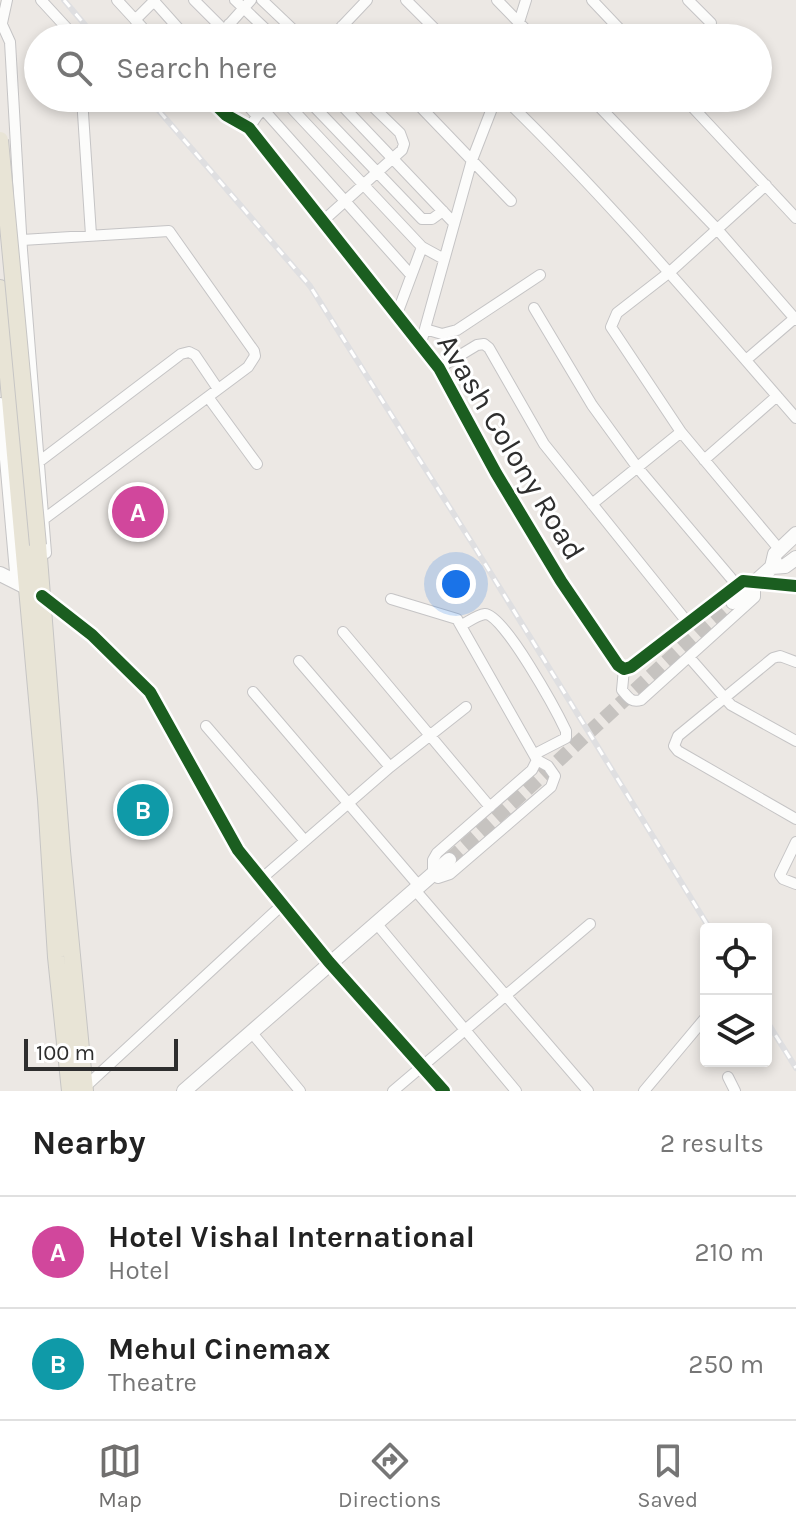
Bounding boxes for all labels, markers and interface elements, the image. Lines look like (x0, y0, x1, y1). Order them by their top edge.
search box (24, 24, 772, 112)
icon: search (52, 46, 96, 90)
text: Search here (116, 50, 277, 86)
street label: Avash Colony Road (429, 328, 593, 566)
pin: A (112, 482, 164, 542)
your location (436, 564, 476, 604)
pin: B (117, 780, 169, 840)
map controls (700, 923, 772, 1067)
button: locate (700, 923, 772, 995)
button: layers (700, 995, 772, 1067)
scale bar (24, 1035, 178, 1071)
text: 100 m (36, 1040, 95, 1066)
text: Nearby (32, 1123, 146, 1163)
text: 2 results (660, 1128, 764, 1159)
text: Hotel Vishal International (108, 1219, 475, 1255)
text: A (50, 1237, 66, 1268)
text: 210 m (694, 1237, 764, 1268)
text: Hotel (108, 1255, 170, 1286)
text: Mehul Cinemax (108, 1331, 330, 1367)
text: B (50, 1349, 66, 1380)
text: 250 m (688, 1349, 764, 1380)
text: Theatre (108, 1367, 197, 1398)
tab: Map (98, 1439, 142, 1513)
tab: Directions (338, 1439, 441, 1513)
tab: Saved (637, 1439, 698, 1513)

